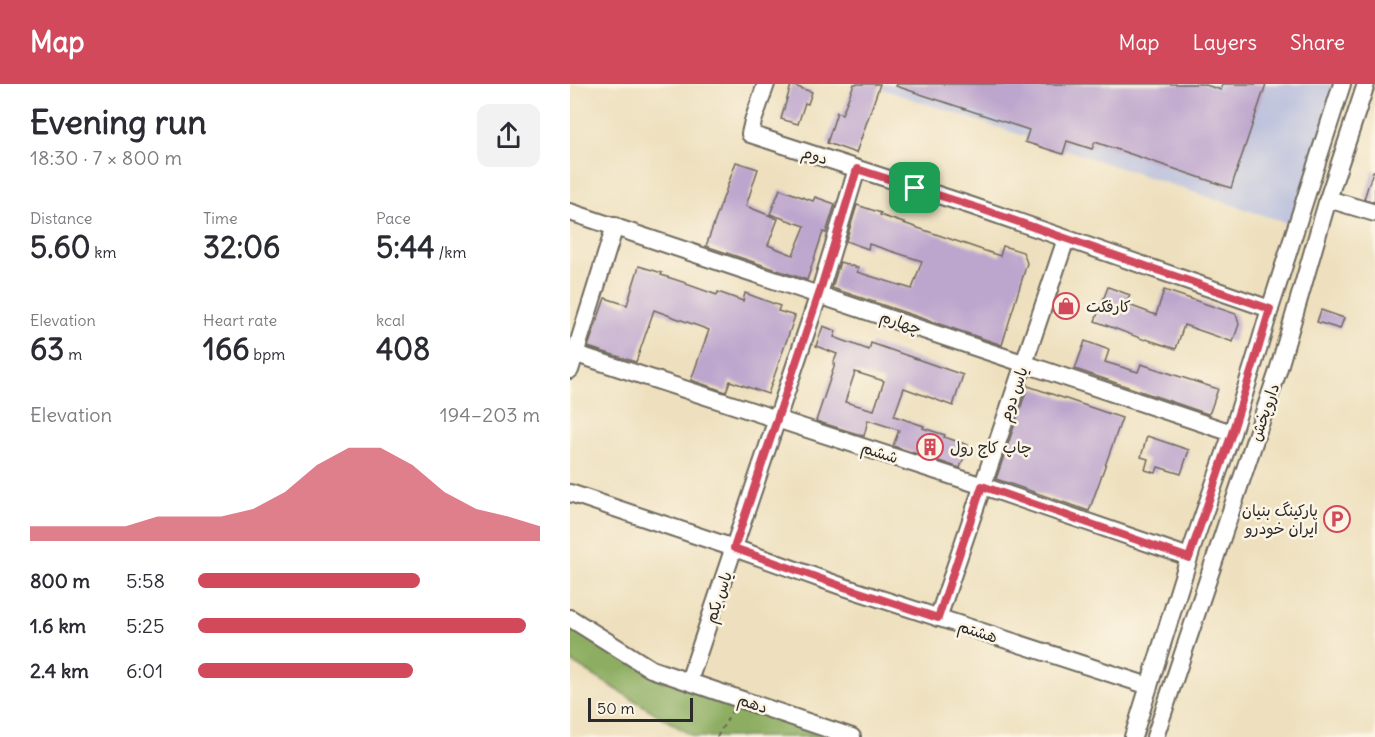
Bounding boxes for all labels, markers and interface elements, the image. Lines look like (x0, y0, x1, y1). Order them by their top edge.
text: Map (30, 24, 84, 60)
text: Map (1119, 29, 1159, 56)
text: Layers (1192, 29, 1257, 56)
text: Share (1290, 29, 1345, 56)
text: Evening run (30, 101, 206, 143)
button: share (477, 104, 540, 167)
street label: دوم (799, 141, 830, 171)
text: 18:30 · 7 × 800 m (30, 145, 182, 170)
pin (889, 162, 940, 213)
icon: arrive (898, 171, 931, 204)
text: Distance (30, 208, 92, 228)
text: Time (203, 208, 238, 228)
text: Pace (376, 208, 411, 228)
text: 5.60 (30, 228, 91, 266)
text: 32:06 (203, 228, 280, 266)
text: 5:44 (376, 228, 435, 266)
text: km (91, 242, 117, 262)
text: /km (435, 242, 467, 262)
shop icon: کارفکت (1051, 291, 1081, 321)
place label: کارفکت (1086, 296, 1131, 316)
street label: چهارم (877, 306, 924, 341)
text: Elevation (30, 310, 96, 330)
text: Heart rate (203, 310, 277, 330)
text: kcal (376, 310, 405, 330)
text: 63 (30, 330, 64, 368)
text: 166 (203, 330, 250, 368)
text: 408 (376, 330, 430, 368)
text: m (64, 344, 82, 364)
text: bpm (250, 344, 285, 364)
street label: یاس دوم (994, 364, 1035, 425)
street label: داروپخش (1245, 380, 1284, 444)
text: Elevation (30, 402, 112, 427)
text: 194–203 m (440, 402, 540, 427)
building icon: چاپ کاج رول (915, 432, 945, 462)
street label: ششم (858, 437, 901, 470)
place label: چاپ کاج رول (950, 437, 1032, 458)
place label: پارکینگ بنیان ایران خودرو (1242, 500, 1318, 539)
parking icon: پارکینگ بنیان ایران خودرو (1322, 504, 1352, 534)
text: 800 m (30, 568, 90, 593)
text: 5:58 (126, 568, 165, 593)
street label: یاس یکم (700, 568, 739, 627)
text: 1.6 km (30, 613, 86, 638)
text: 5:25 (126, 613, 164, 638)
street label: هشتم (955, 615, 1000, 650)
text: 2.4 km (30, 658, 89, 683)
text: 6:01 (126, 658, 163, 683)
street label: دهم (734, 689, 771, 720)
scale bar (588, 695, 693, 722)
text: 50 m (597, 698, 635, 718)

